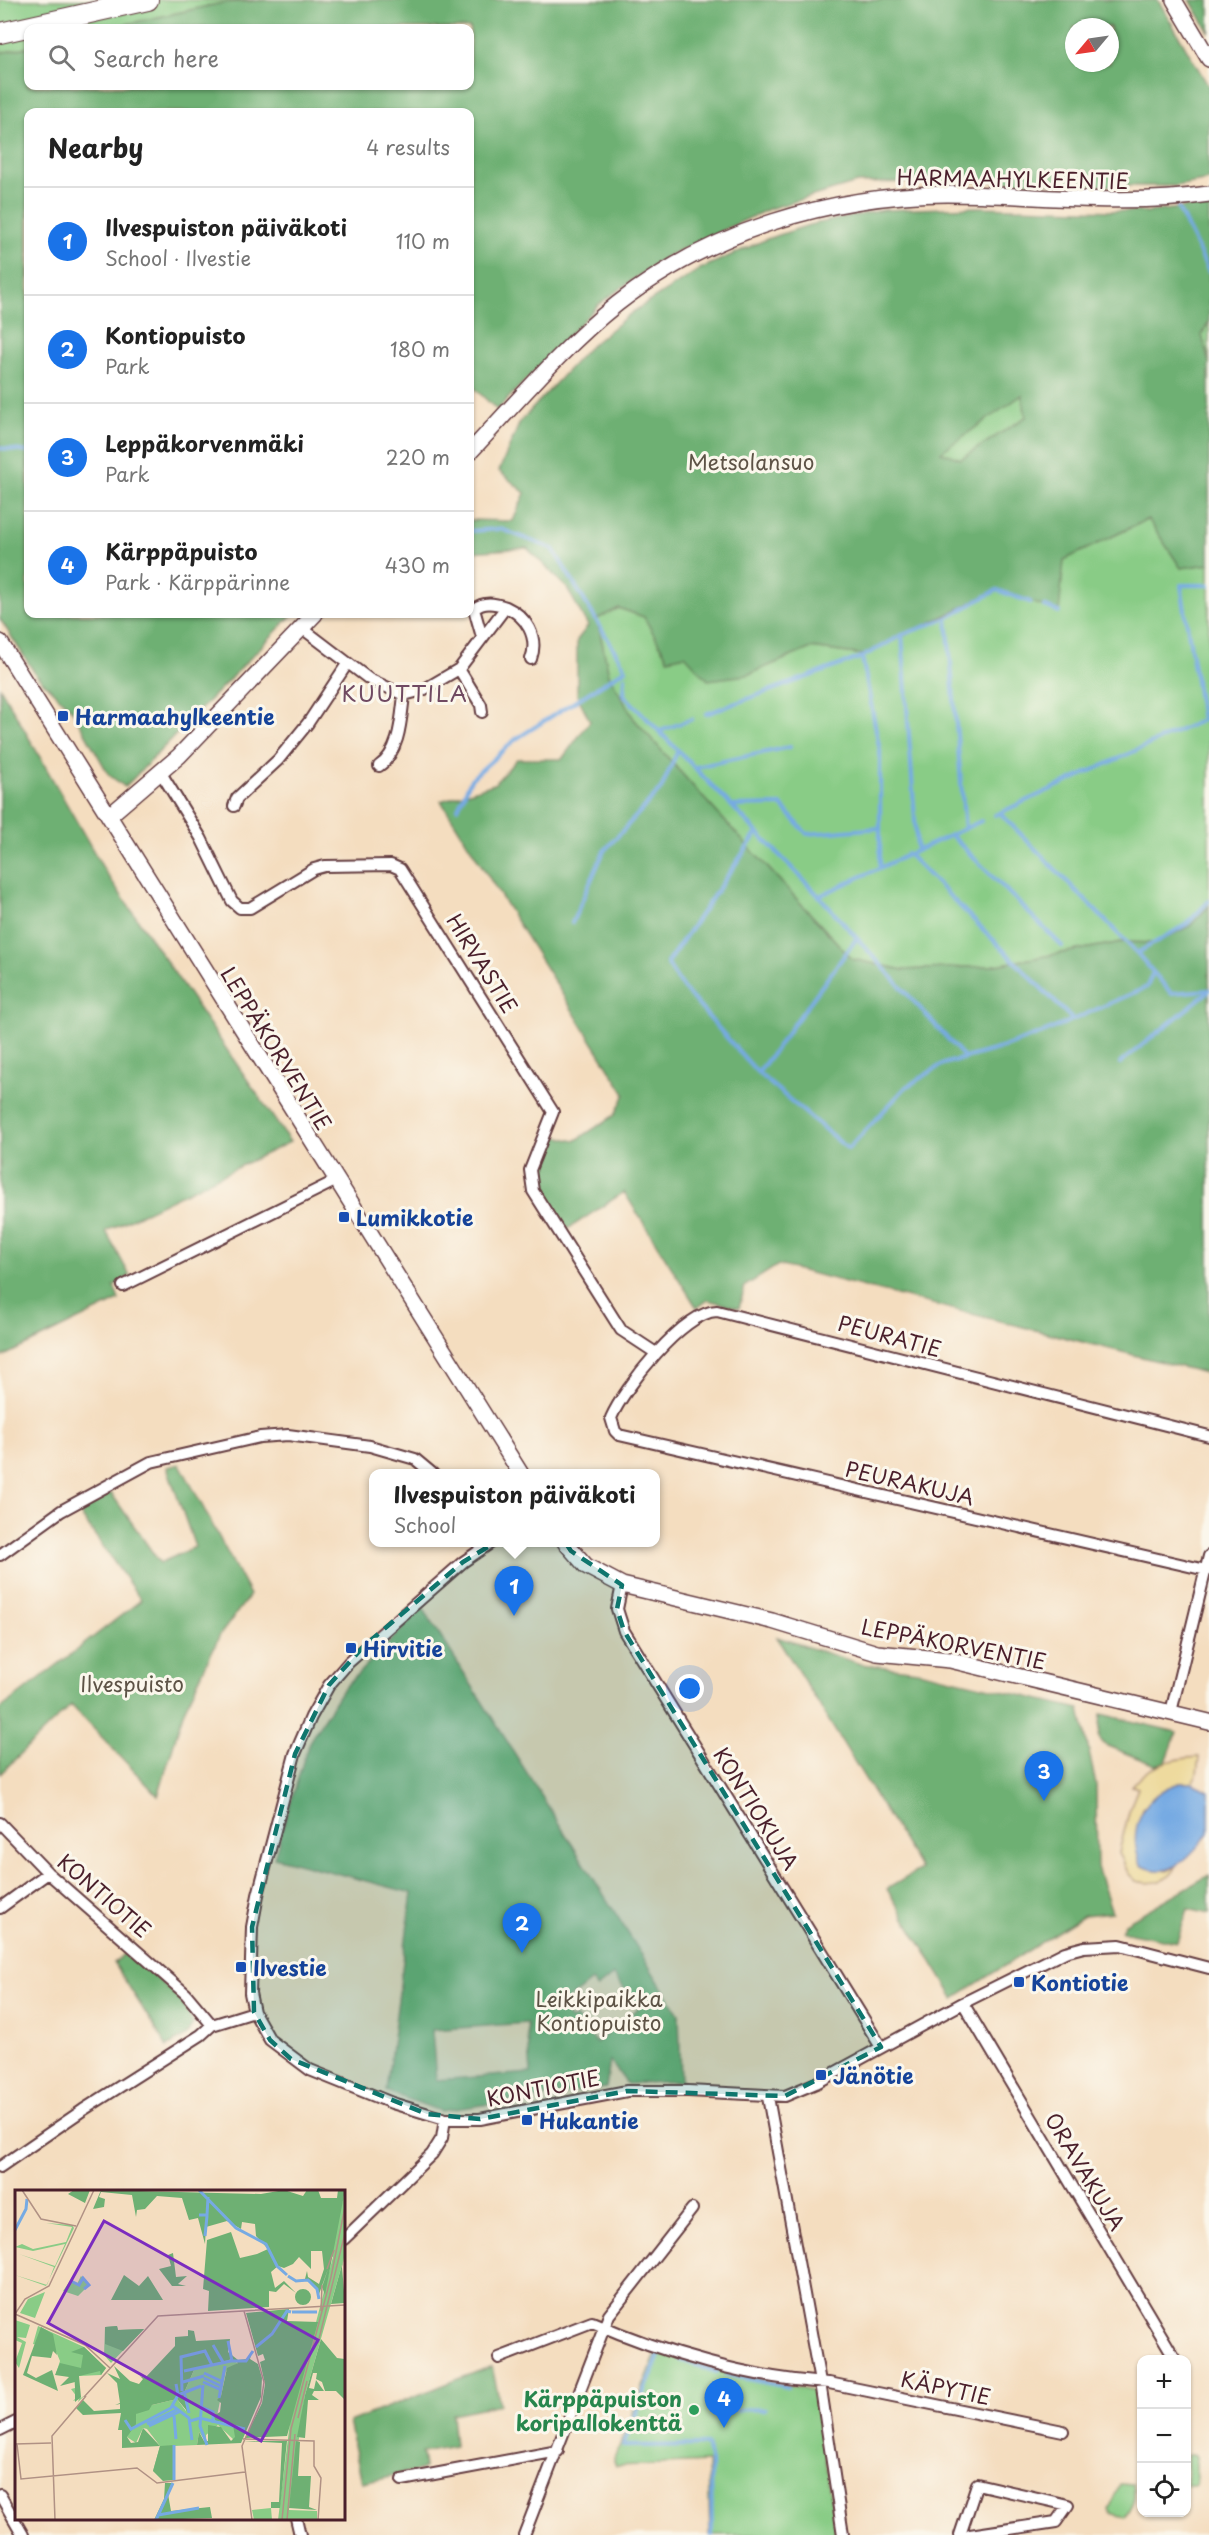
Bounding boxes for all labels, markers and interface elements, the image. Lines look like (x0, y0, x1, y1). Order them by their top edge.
north arrow (1065, 18, 1119, 72)
search box (24, 24, 474, 90)
icon: search (45, 41, 78, 74)
text: Search here (93, 41, 219, 74)
text: Nearby (48, 128, 143, 167)
text: 4 results (366, 132, 450, 162)
street label: HARMAAHYLKEENTIE (897, 160, 1129, 196)
text: Ilvespuiston päiväkoti (105, 210, 347, 243)
text: 1 (63, 226, 72, 256)
text: 110 m (396, 226, 450, 256)
text: School · Ilvestie (105, 243, 251, 273)
text: Kontiopuisto (105, 318, 245, 351)
text: 2 (60, 334, 75, 364)
text: 180 m (390, 334, 450, 364)
text: Park (105, 351, 150, 381)
text: Leppäkorvenmäki (105, 426, 304, 459)
text: 3 (61, 442, 74, 472)
text: 220 m (386, 442, 450, 472)
park label: Metsolansuo (688, 445, 814, 477)
text: Park (105, 459, 150, 489)
text: Kärppäpuisto (105, 534, 257, 567)
text: 4 (61, 550, 74, 580)
text: 430 m (385, 550, 450, 580)
text: Park · Kärppärinne (105, 567, 290, 597)
district label: KUUTTILA (342, 676, 468, 709)
place label: Harmaahylkeentie (75, 700, 275, 732)
marker: Harmaahylkeentie (56, 709, 70, 723)
street label: HIRVASTIE (440, 907, 526, 1019)
street label: LEPPÄKORVENTIE (214, 960, 340, 1136)
place label: Lumikkotie (356, 1201, 473, 1233)
marker: Lumikkotie (337, 1210, 351, 1224)
street label: PEURATIE (835, 1306, 945, 1364)
street label: PEURAKUJA (842, 1452, 978, 1512)
popup (369, 1469, 660, 1547)
text: Ilvespuiston päiväkoti (393, 1477, 636, 1510)
text: School (393, 1510, 456, 1540)
pin: 1 (494, 1566, 534, 1616)
street label: LEPPÄKORVENTIE (859, 1609, 1049, 1677)
place label: Hirvitie (363, 1632, 443, 1664)
marker: Hirvitie (344, 1641, 358, 1655)
park label: Ilvespuisto (80, 1667, 184, 1699)
your location (675, 1674, 704, 1703)
street label: KONTIOKUJA (707, 1741, 807, 1875)
pin: 3 (1024, 1752, 1064, 1801)
street label: KONTIOTIE (51, 1845, 159, 1945)
pin: 2 (502, 1904, 542, 1953)
place label: Ilvestie (253, 1951, 327, 1983)
marker: Ilvestie (234, 1960, 248, 1974)
place label: Kontiotie (1031, 1966, 1129, 1998)
marker: Kontiotie (1012, 1975, 1026, 1989)
park label: Leikkipaikka Kontiopuisto (535, 1982, 663, 2038)
place label: Jänötie (833, 2059, 914, 2091)
street label: KONTIOTIE (484, 2060, 602, 2114)
marker: Jänötie (814, 2068, 828, 2082)
place label: Hukantie (539, 2104, 639, 2136)
street label: ORAVAKUJA (1038, 2106, 1134, 2236)
marker: Hukantie (520, 2113, 534, 2127)
inset map (15, 2190, 345, 2520)
map controls (1137, 2355, 1191, 2517)
button: + (1137, 2355, 1191, 2409)
street label: KÄPYTIE (898, 2362, 994, 2412)
pin: 4 (704, 2378, 744, 2428)
place label: Kärppäpuiston koripallokenttä (516, 2382, 682, 2438)
marker: Kärppäpuiston koripallokenttä (687, 2403, 701, 2417)
button: − (1137, 2409, 1191, 2463)
button: locate (1137, 2463, 1191, 2517)

